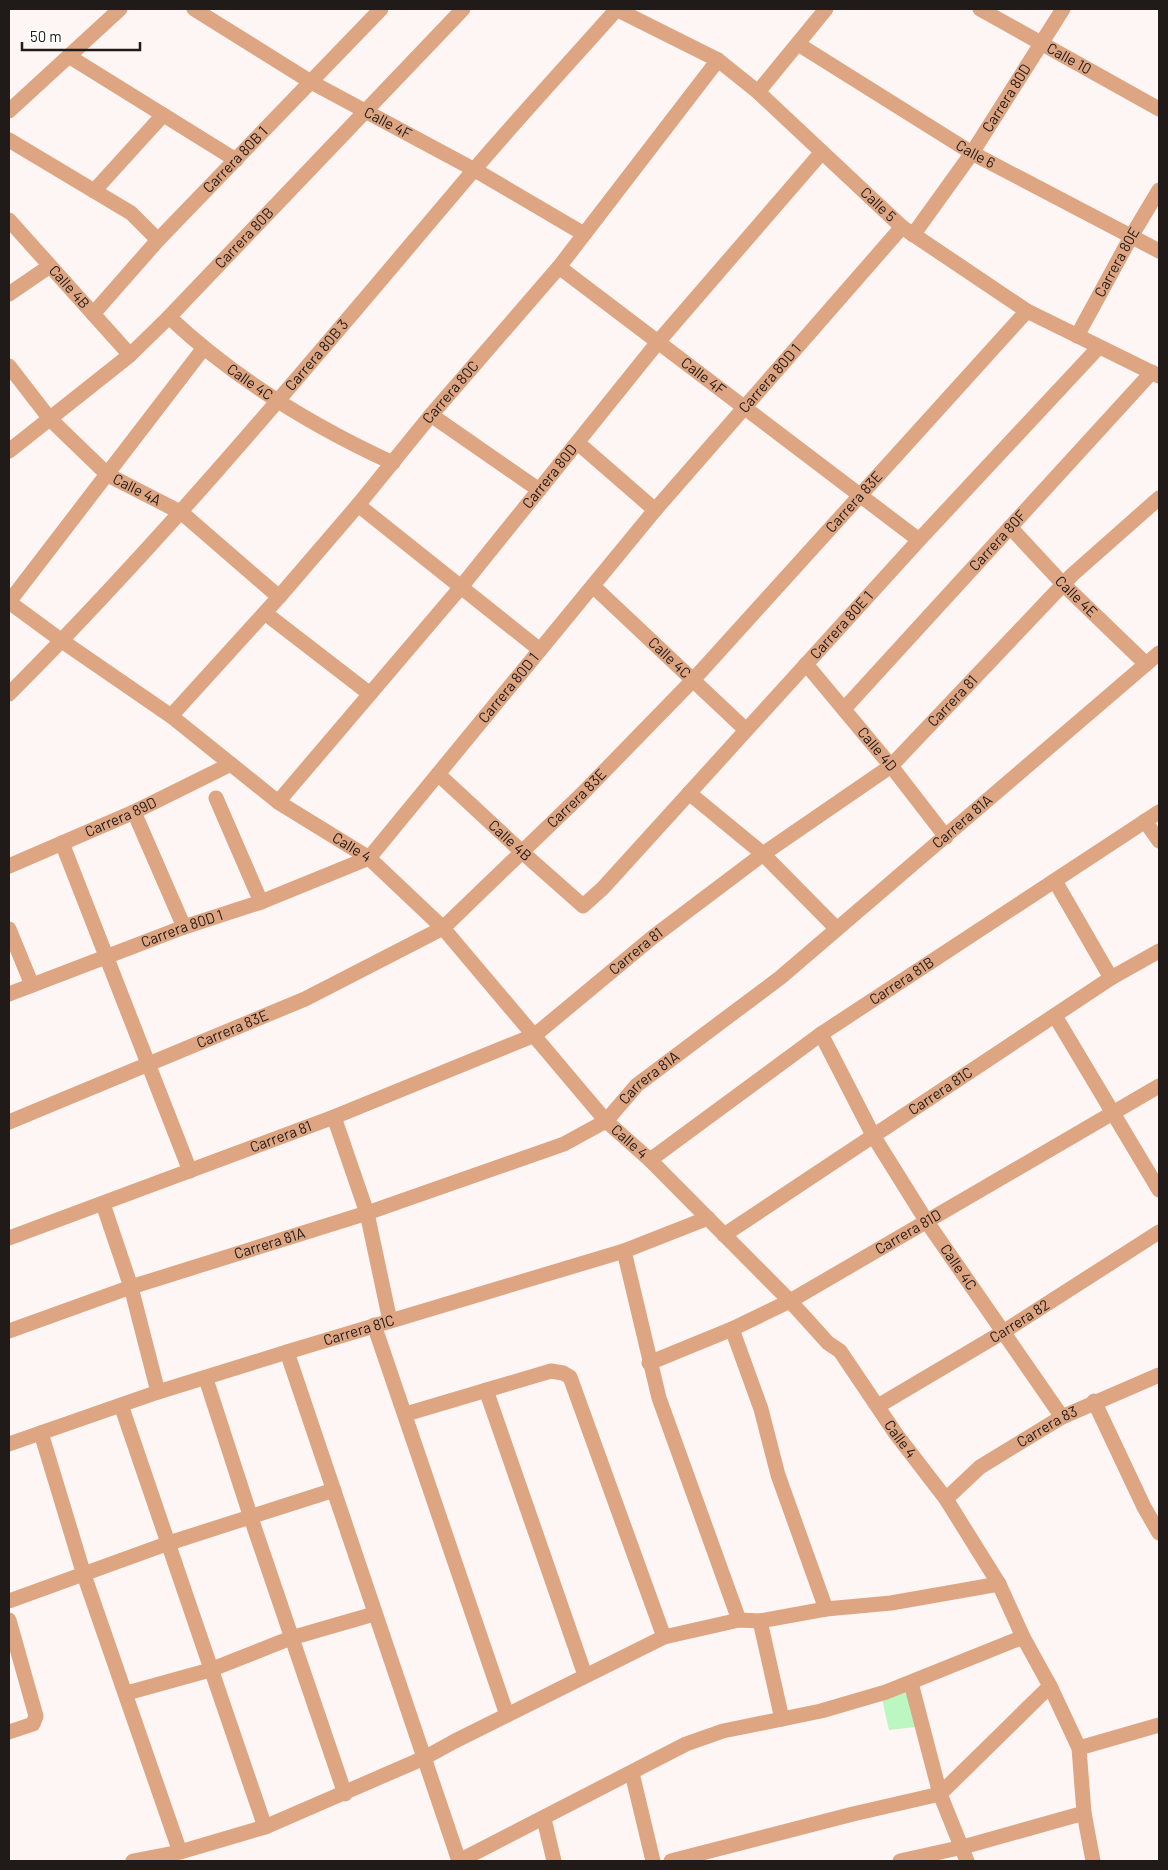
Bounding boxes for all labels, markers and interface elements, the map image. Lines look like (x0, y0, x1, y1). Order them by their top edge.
scale bar (22, 20, 140, 52)
text: 50 m (30, 27, 62, 45)
street label: Calle 10 (1044, 38, 1095, 78)
street label: Carrera 80D (978, 60, 1034, 135)
street label: Calle 4F (361, 102, 416, 143)
street label: Carrera 80B 1 (198, 122, 271, 196)
street label: Calle 6 (953, 135, 999, 172)
street label: Calle 5 (857, 183, 900, 225)
street label: Carrera 80B (210, 203, 277, 272)
street label: Carrera 80E (1090, 223, 1143, 300)
street label: Calle 4B (46, 261, 94, 312)
street label: Carrera 80B 3 (281, 315, 352, 394)
street label: Carrera 80D 1 (734, 340, 804, 416)
street label: Calle 4F (678, 353, 730, 399)
street label: Carrera 80C (418, 356, 482, 427)
street label: Calle 4C (224, 359, 277, 404)
street label: Carrera 80D (518, 440, 580, 512)
street label: Carrera 83E (821, 467, 886, 536)
street label: Calle 4A (110, 469, 164, 509)
street label: Carrera 80F (965, 505, 1030, 574)
street label: Calle 4E (1052, 571, 1102, 620)
street label: Carrera 80E 1 (806, 587, 876, 662)
street label: Calle 4C (645, 633, 695, 682)
street label: Carrera 80D 1 (474, 649, 542, 726)
street label: Carrera 81 (923, 671, 981, 730)
street label: Calle 4D (854, 723, 901, 774)
street label: Carrera 83E (543, 765, 610, 831)
street label: Carrera 81A (928, 790, 995, 852)
street label: Carrera 89D (82, 792, 159, 840)
street label: Calle 4B (485, 816, 536, 864)
street label: Calle 4 (329, 828, 375, 865)
street label: Carrera 80D 1 (138, 905, 225, 951)
street label: Carrera 81 (605, 923, 666, 978)
street label: Carrera 81B (865, 952, 937, 1008)
street label: Carrera 83E (193, 1005, 271, 1051)
street label: Carrera 81A (614, 1047, 682, 1108)
street label: Carrera 81C (904, 1063, 976, 1118)
street label: Carrera 81 (247, 1116, 314, 1156)
street label: Calle 4 (608, 1120, 652, 1162)
street label: Carrera 81D (871, 1205, 944, 1258)
street label: Carrera 81A (232, 1223, 307, 1262)
street label: Calle 4C (937, 1240, 981, 1293)
street label: Carrera 82 (986, 1295, 1052, 1346)
street label: Carrera 81C (321, 1310, 396, 1349)
street label: Carrera 83 (1013, 1402, 1080, 1451)
street label: Calle 4 (881, 1416, 921, 1461)

